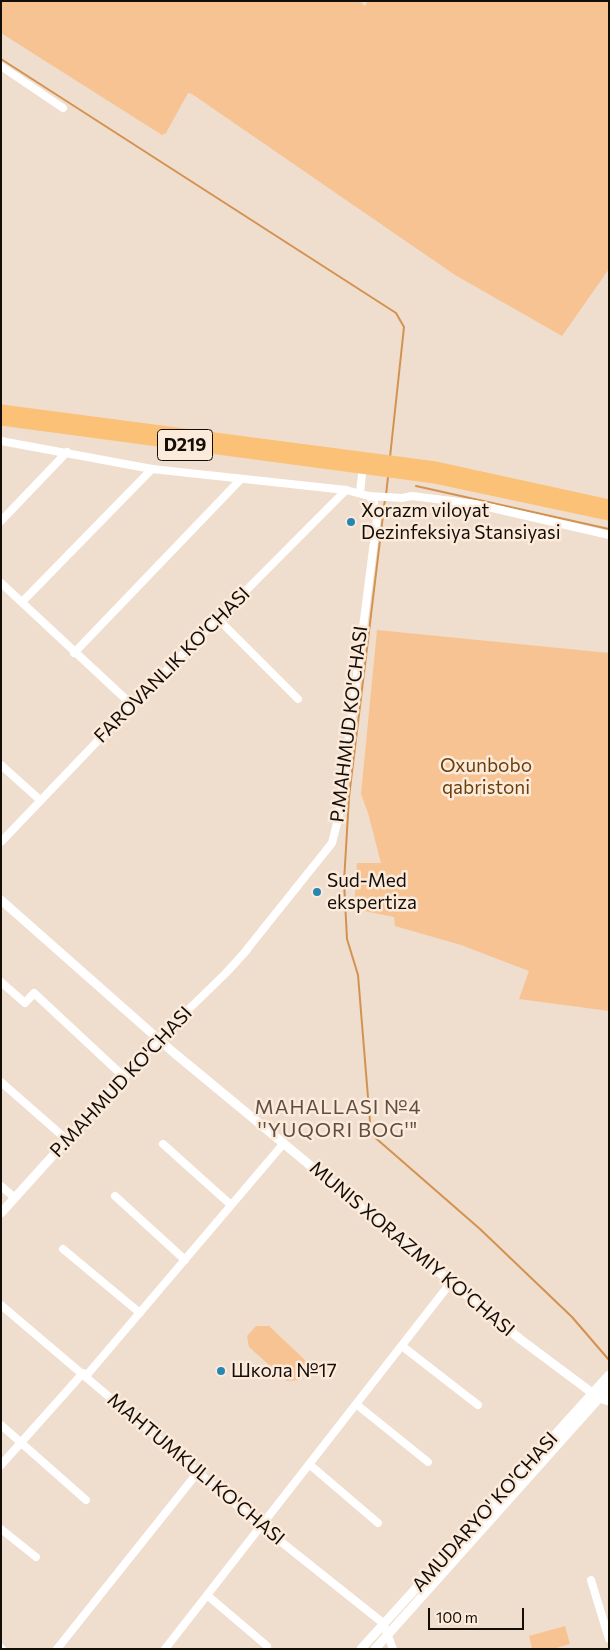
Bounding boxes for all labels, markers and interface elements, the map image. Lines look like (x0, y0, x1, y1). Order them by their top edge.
road number: D219 (158, 430, 212, 460)
place label: Xorazm viloyat Dezinfeksiya Stansiyasi (361, 500, 561, 544)
marker: Xorazm viloyat Dezinfeksiya Stansiyasi (345, 516, 357, 528)
street label: FAROVANLIK KO'CHASI (89, 582, 255, 748)
street label: P.MAHMUD KO'CHASI (326, 624, 372, 824)
park label: Oxunbobo qabristoni (440, 755, 532, 799)
place label: Sud-Med ekspertiza (327, 870, 417, 914)
marker: Sud-Med ekspertiza (311, 886, 323, 898)
street label: P.MAHMUD KO'CHASI (45, 1002, 197, 1162)
district label: MAHALLASI №4 ''YUQORI BOG'" (253, 1095, 423, 1142)
street label: MUNIS XORAZMIY KO'CHASI (305, 1157, 519, 1341)
place label: Школа №17 (231, 1360, 337, 1382)
marker: Школа №17 (215, 1365, 227, 1377)
street label: MAHTUMKULI KO'CHASI (103, 1388, 289, 1550)
street label: AMUDARYO' KO'CHASI (407, 1428, 563, 1596)
scale bar (430, 1598, 526, 1630)
text: 100 m (436, 1608, 478, 1626)

